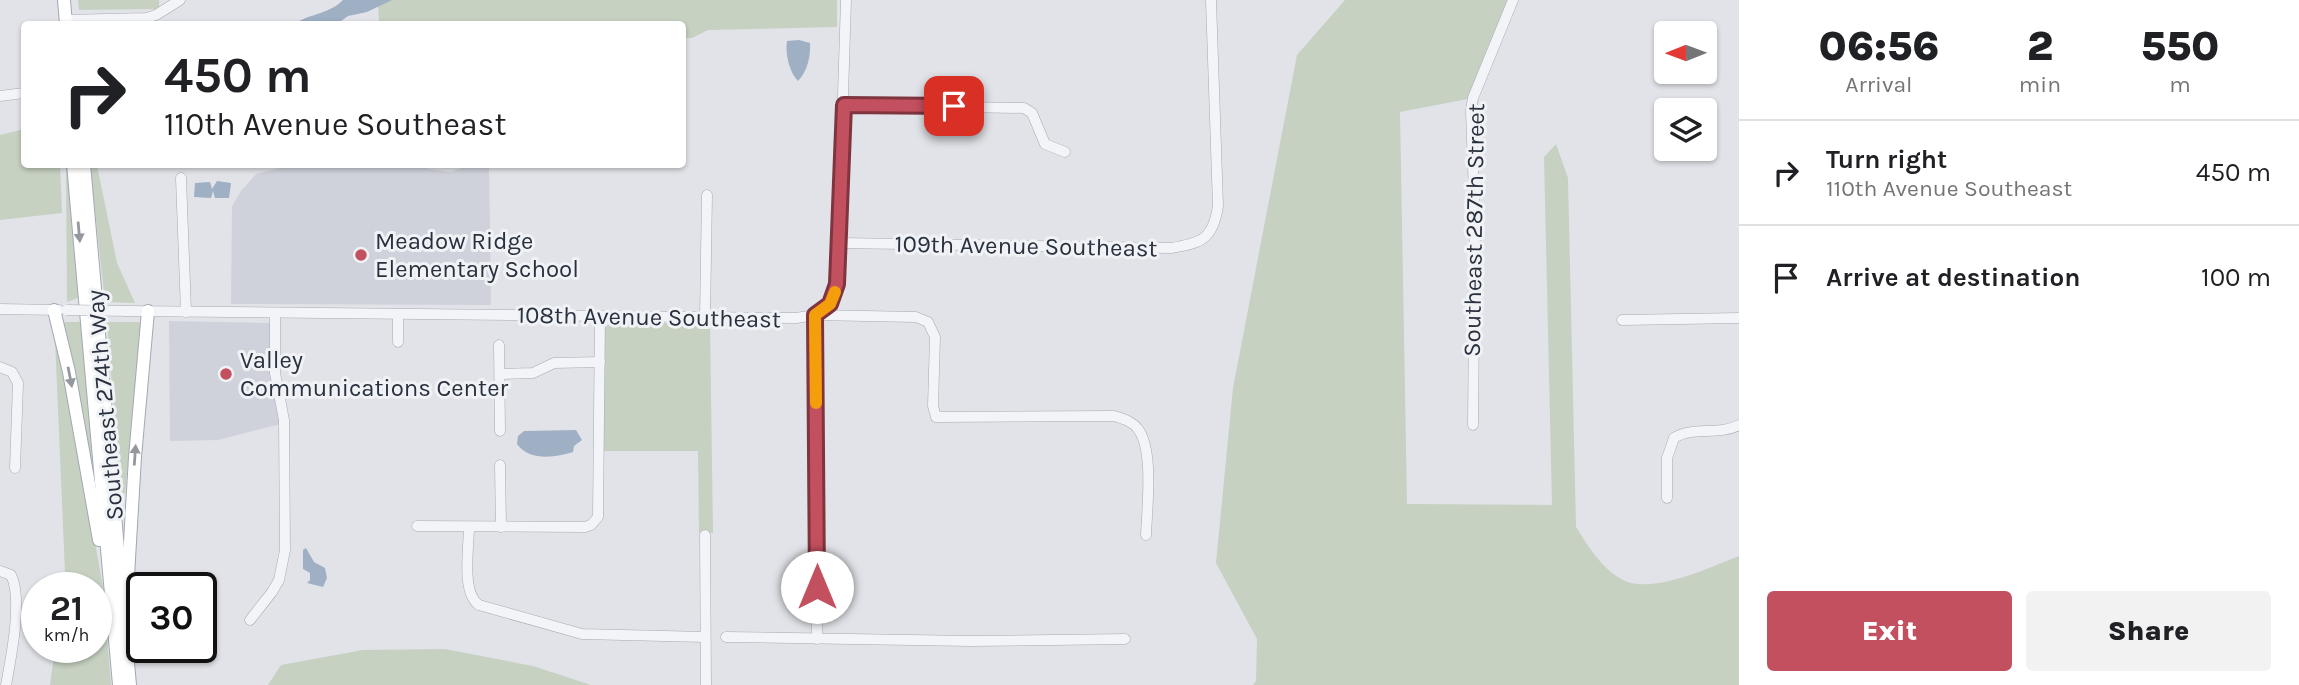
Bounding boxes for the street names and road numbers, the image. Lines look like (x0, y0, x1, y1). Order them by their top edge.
street label: Southeast 287th Street (1458, 103, 1490, 357)
street label: 109th Avenue Southeast (894, 230, 1158, 262)
street label: Southeast 274th Way (81, 289, 129, 521)
street label: 108th Avenue Southeast (517, 301, 781, 333)

